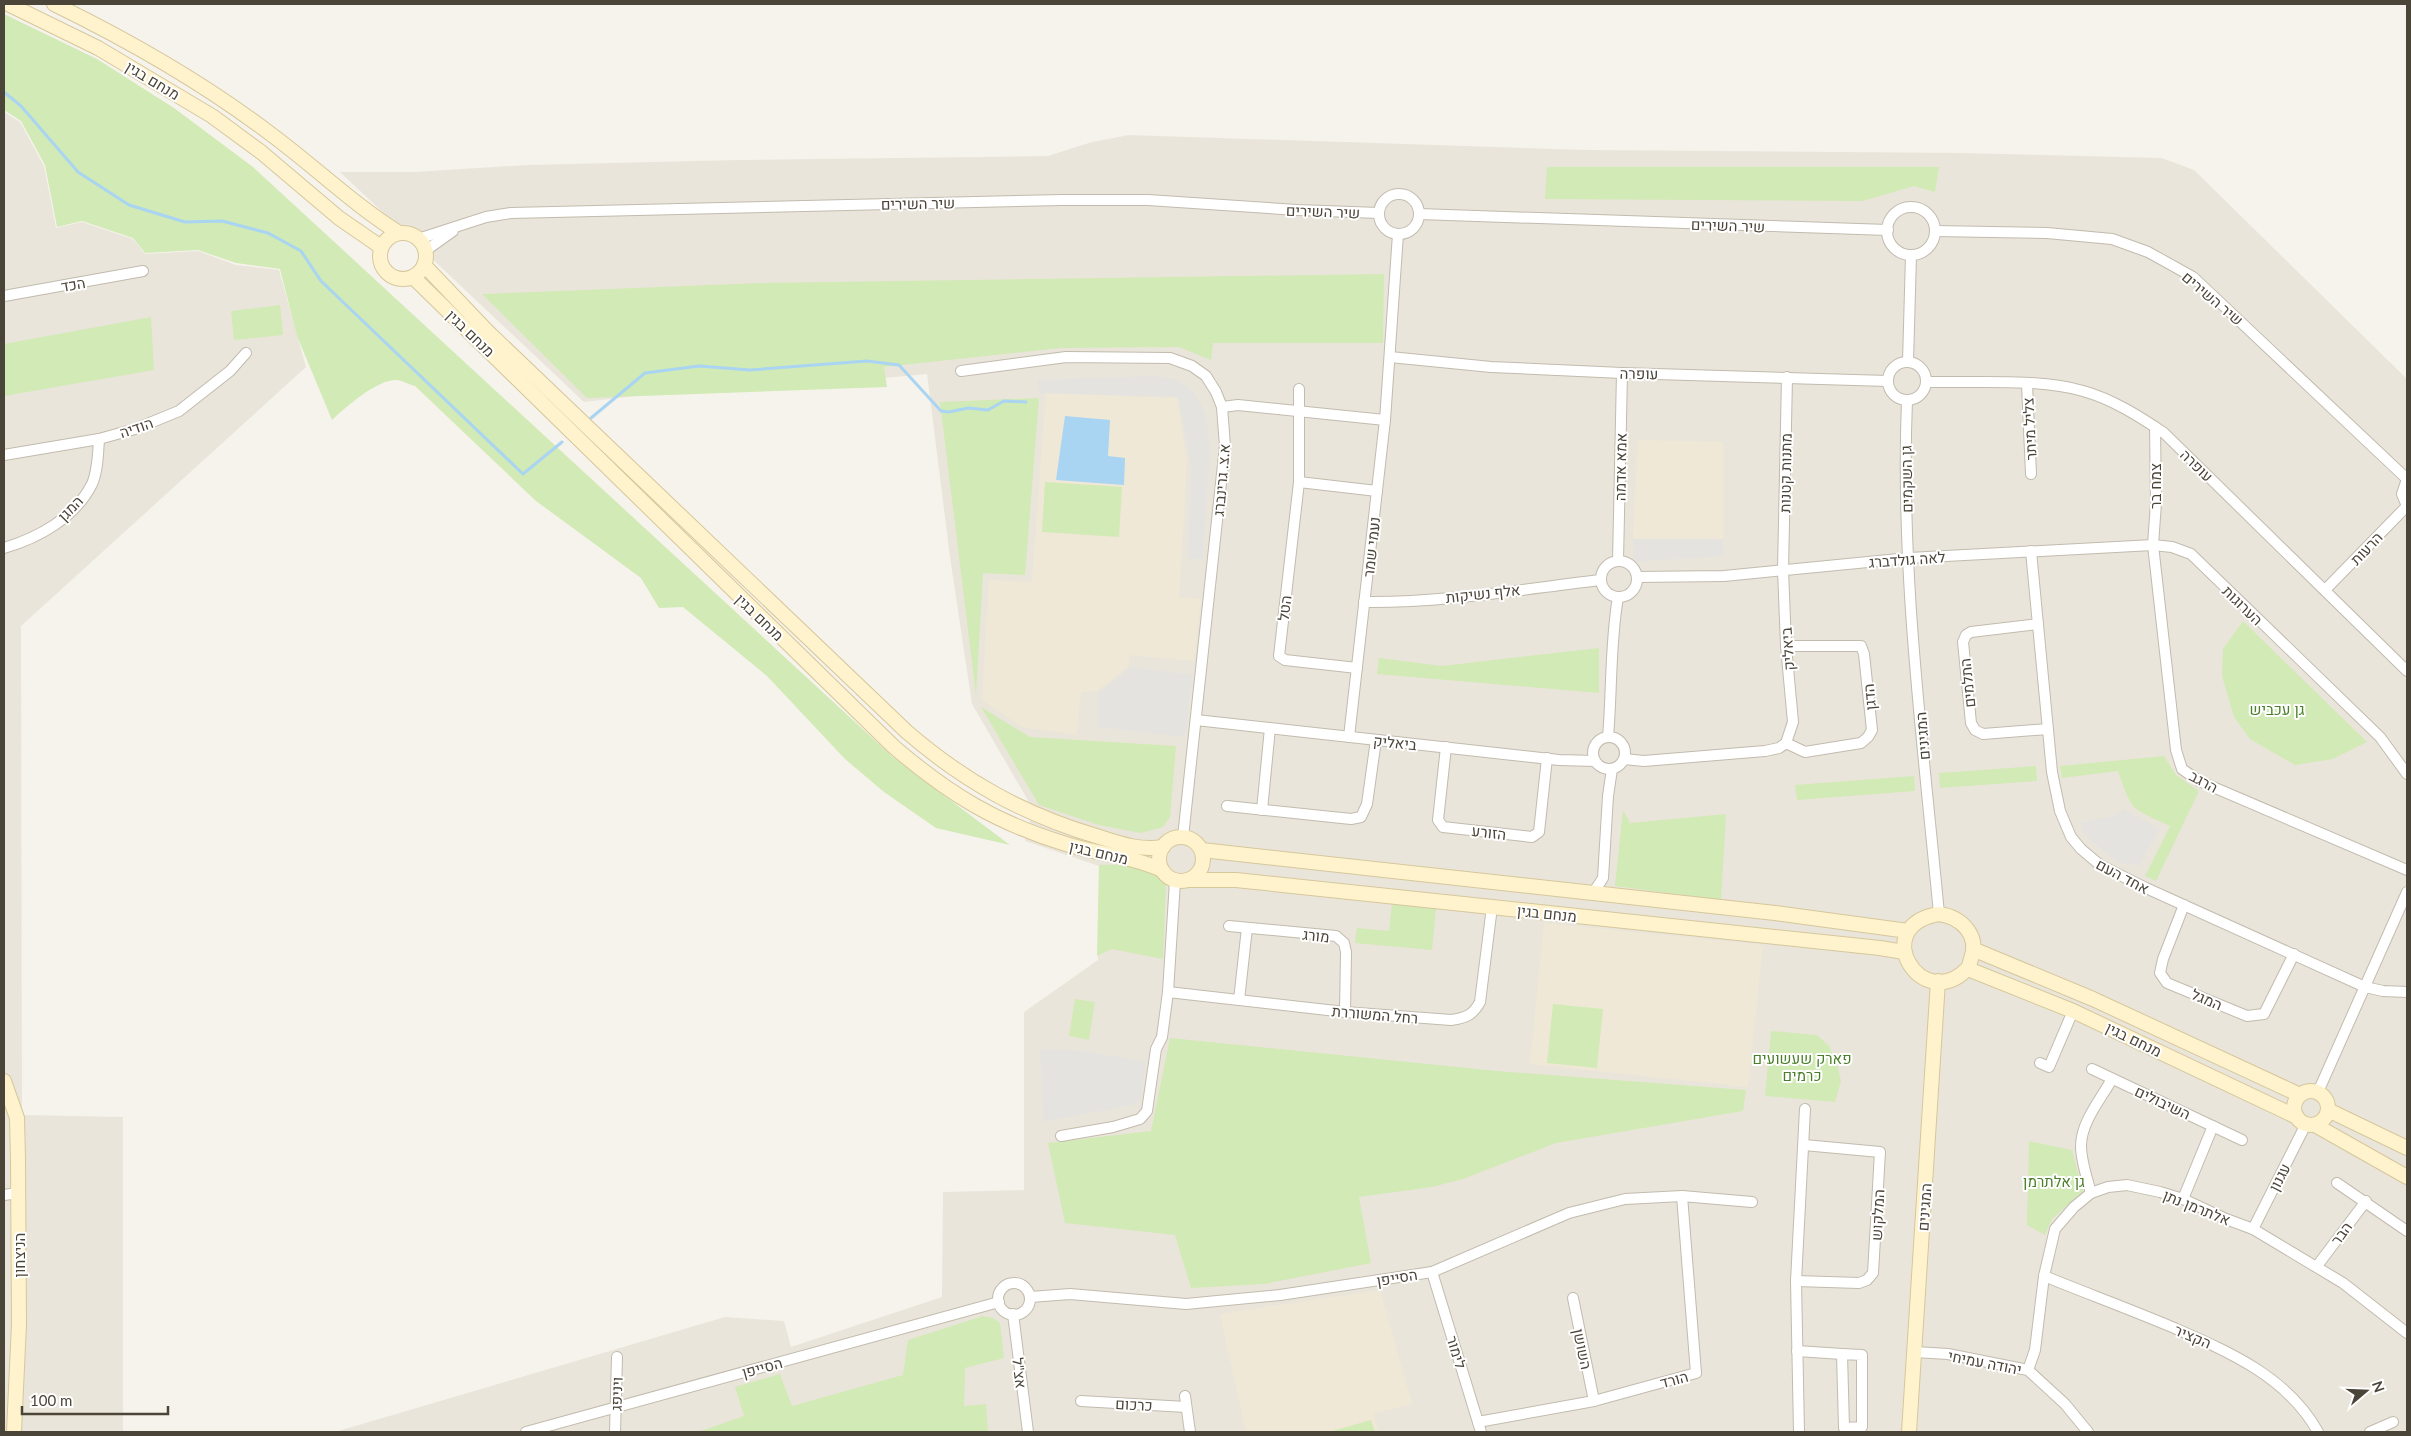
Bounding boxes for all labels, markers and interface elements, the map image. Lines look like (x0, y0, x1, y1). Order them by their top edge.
street label: מנחם בגין (123, 57, 183, 103)
street label: שיר השירים (881, 193, 955, 213)
street label: שיר השירים (1286, 201, 1360, 221)
street label: שיר השירים (1691, 215, 1765, 235)
street label: שיר השירים (2179, 267, 2247, 329)
street label: הכד (59, 273, 87, 295)
street label: מנחם בגין (443, 306, 499, 360)
street label: עופרה (1620, 364, 1658, 382)
street label: צליל מיתר (2018, 397, 2040, 461)
street label: הודיה (117, 413, 155, 441)
street label: אמא אדמה (1610, 433, 1630, 501)
street label: מתנות קטנות (1775, 433, 1795, 513)
street label: א.צ. גרינברג (1209, 443, 1233, 517)
street label: גן השקמים (1896, 445, 1916, 513)
street label: עופרה (2177, 445, 2217, 485)
street label: צמח בר (2146, 463, 2164, 509)
street label: המגן (54, 492, 86, 524)
street label: נעמי שמר (1359, 516, 1383, 578)
street label: הרעות (2346, 528, 2386, 568)
street label: לאה גולדברג (1868, 547, 1946, 571)
street label: אלף נשיקות (1445, 580, 1521, 606)
street label: הערוגות (2219, 582, 2267, 628)
street label: מנחם בגין (732, 590, 788, 644)
street label: הטל (1273, 594, 1295, 622)
street label: ביאליק (1776, 627, 1797, 671)
street label: התלמים (1955, 657, 1979, 709)
street label: הדגן (1859, 683, 1879, 711)
park label: גן עכביש (2249, 700, 2305, 718)
street label: המגינים (1911, 711, 1933, 761)
street label: ביאליק (1372, 731, 1418, 753)
street label: הרגב (2187, 766, 2221, 796)
street label: הזורע (1471, 821, 1507, 843)
street label: מנחם בגין (1068, 836, 1130, 868)
street label: אחד העם (2093, 855, 2153, 897)
street label: מנחם בגין (1516, 901, 1578, 925)
street label: מורג (1302, 925, 1330, 945)
street label: המגל (2189, 984, 2225, 1014)
street label: רחל המשוררת (1331, 1001, 1419, 1027)
street label: מנחם בגין (2103, 1018, 2165, 1060)
park label: פארק שעשועים כרמים (1752, 1049, 1852, 1084)
street label: השיבולים (2132, 1081, 2194, 1123)
street label: עגנון (2264, 1160, 2294, 1194)
park label: גן אלתרמן (2023, 1172, 2085, 1190)
street label: המגינים (1913, 1182, 1935, 1232)
street label: אלתרמן נתן (2161, 1185, 2233, 1229)
street label: המלקוש (1867, 1189, 1887, 1241)
street label: הבר (2327, 1218, 2355, 1248)
street label: הניצחון (10, 1233, 28, 1277)
street label: הסייפן (1375, 1265, 1419, 1289)
street label: הקציר (2172, 1320, 2214, 1352)
street label: השושן (1570, 1327, 1596, 1371)
street label: לימור (1443, 1333, 1471, 1371)
street label: יהודה עמיחי (1947, 1346, 2023, 1378)
street label: הסייפן (740, 1353, 784, 1381)
street label: אצ"ל (1009, 1356, 1031, 1390)
north arrow (2341, 1366, 2391, 1416)
street label: הורד (1658, 1367, 1690, 1391)
street label: ויניפג (606, 1377, 626, 1411)
text: N (2369, 1379, 2389, 1394)
scale bar (22, 1384, 169, 1416)
text: 100 m (30, 1391, 72, 1409)
street label: כרכום (1115, 1394, 1153, 1414)

